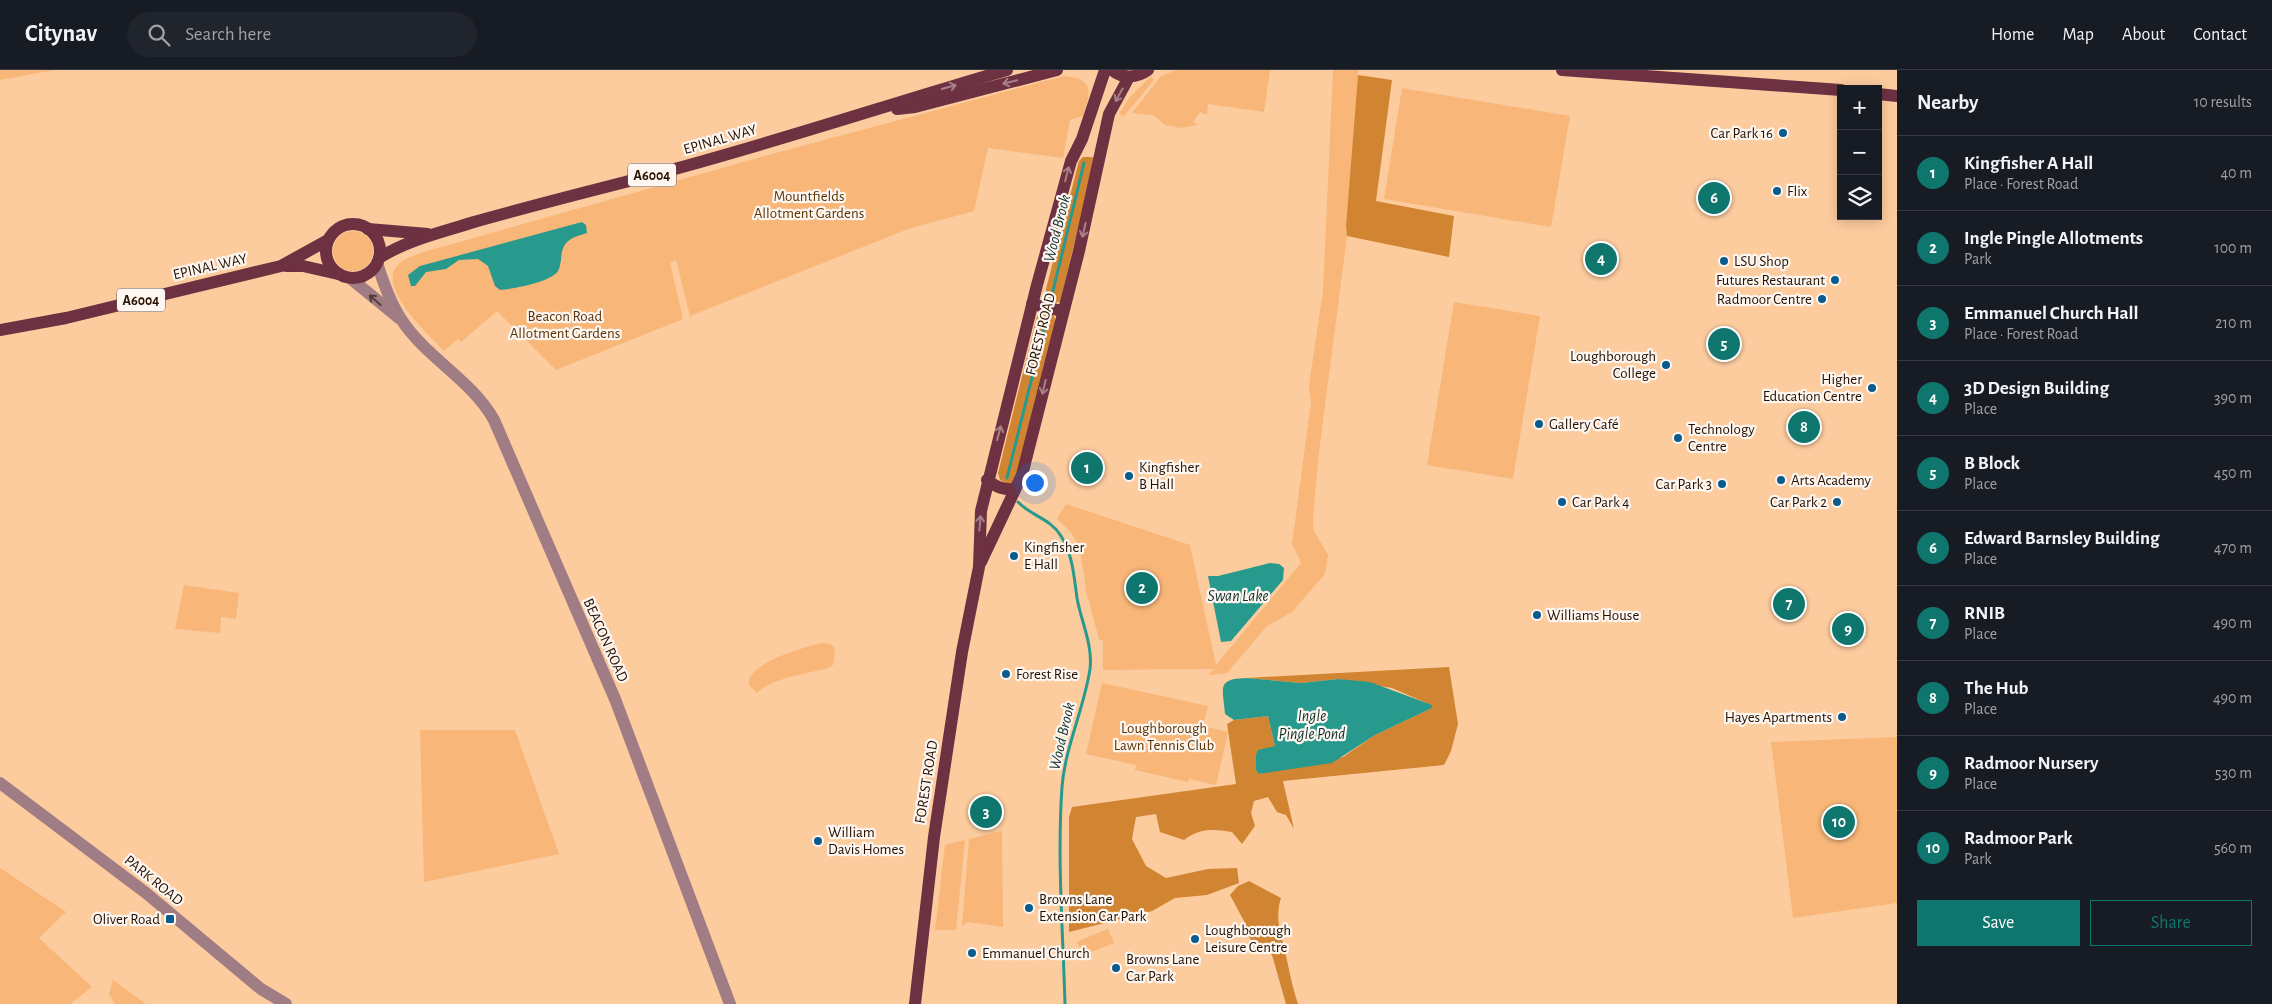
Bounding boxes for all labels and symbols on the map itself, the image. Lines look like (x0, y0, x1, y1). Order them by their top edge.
one-way arrow (1002, 78, 1018, 87)
one-way arrow (941, 82, 957, 92)
one-way arrow (1113, 87, 1123, 102)
street label: EPINAL WAY (682, 122, 759, 157)
place label: Car Park 16 (1711, 126, 1773, 141)
marker: Car Park 16 (1777, 127, 1789, 139)
road number: A6004 (628, 164, 676, 186)
one-way arrow (1063, 166, 1073, 182)
pin: 6 (1698, 179, 1730, 217)
place label: Flix (1787, 184, 1808, 199)
marker: Flix (1771, 185, 1783, 197)
park label: Mountfields Allotment Gardens (754, 189, 864, 221)
water label: Wood Brook (1041, 193, 1073, 264)
one-way arrow (1079, 221, 1088, 237)
pin: 4 (1585, 240, 1617, 278)
street label: EPINAL WAY (172, 251, 249, 282)
place label: LSU Shop (1734, 254, 1789, 269)
marker: LSU Shop (1718, 255, 1730, 267)
place label: Futures Restaurant (1716, 273, 1825, 288)
marker: Futures Restaurant (1829, 274, 1841, 286)
road number: A6004 (117, 288, 165, 312)
street label: FOREST ROAD (1023, 291, 1058, 377)
place label: Radmoor Centre (1717, 292, 1812, 307)
marker: Radmoor Centre (1816, 293, 1828, 305)
one-way arrow (368, 294, 381, 306)
park label: Beacon Road Allotment Gardens (510, 309, 620, 341)
pin: 5 (1708, 325, 1740, 363)
place label: Loughborough College (1570, 349, 1656, 381)
marker: Loughborough College (1660, 359, 1672, 371)
place label: Higher Education Centre (1763, 372, 1862, 404)
one-way arrow (1039, 379, 1048, 395)
marker: Higher Education Centre (1866, 382, 1878, 394)
pin: 8 (1788, 408, 1820, 446)
place label: Gallery Café (1549, 417, 1619, 432)
marker: Gallery Café (1533, 418, 1545, 430)
place label: Technology Centre (1688, 422, 1755, 454)
one-way arrow (995, 425, 1004, 441)
marker: Technology Centre (1672, 432, 1684, 444)
pin: 1 (1071, 449, 1103, 487)
place label: Kingfisher B Hall (1139, 460, 1199, 492)
your location (1022, 470, 1048, 496)
marker: Kingfisher B Hall (1123, 470, 1135, 482)
place label: Arts Academy (1791, 473, 1872, 488)
marker: Arts Academy (1775, 474, 1787, 486)
place label: Car Park 3 (1656, 477, 1712, 492)
marker: Car Park 3 (1716, 478, 1728, 490)
place label: Car Park 4 (1572, 495, 1629, 510)
place label: Car Park 2 (1770, 495, 1827, 510)
marker: Car Park 4 (1556, 496, 1568, 508)
marker: Car Park 2 (1831, 496, 1843, 508)
one-way arrow (975, 515, 984, 531)
place label: Kingfisher E Hall (1024, 540, 1084, 572)
marker: Kingfisher E Hall (1008, 550, 1020, 562)
pin: 2 (1126, 569, 1158, 607)
pin: 7 (1773, 585, 1805, 623)
water label: Swan Lake (1208, 588, 1269, 604)
street label: BEACON ROAD (580, 596, 631, 684)
place label: Williams House (1547, 608, 1639, 623)
marker: Williams House (1531, 609, 1543, 621)
pin: 9 (1832, 610, 1864, 648)
place label: Forest Rise (1016, 667, 1078, 682)
marker: Forest Rise (1000, 668, 1012, 680)
water label: Wood Brook (1046, 701, 1078, 772)
water label: Ingle Pingle Pond (1279, 708, 1345, 742)
place label: Hayes Apartments (1725, 710, 1832, 725)
marker: Hayes Apartments (1836, 711, 1848, 723)
park label: Loughborough Lawn Tennis Club (1114, 721, 1214, 753)
street label: FOREST ROAD (913, 739, 941, 825)
pin: 3 (970, 793, 1002, 831)
pin: 10 (1823, 803, 1855, 841)
place label: William Davis Homes (828, 825, 904, 857)
marker: William Davis Homes (812, 835, 824, 847)
street label: PARK ROAD (122, 852, 186, 909)
place label: Browns Lane Extension Car Park (1039, 892, 1147, 924)
marker: Browns Lane Extension Car Park (1023, 902, 1035, 914)
place label: Oliver Road (93, 912, 160, 927)
marker: Oliver Road (164, 913, 176, 925)
place label: Loughborough Leisure Centre (1205, 923, 1291, 955)
marker: Loughborough Leisure Centre (1189, 933, 1201, 945)
place label: Emmanuel Church (982, 946, 1090, 961)
marker: Emmanuel Church (966, 947, 978, 959)
place label: Browns Lane Car Park (1126, 952, 1200, 984)
marker: Browns Lane Car Park (1110, 962, 1122, 974)

